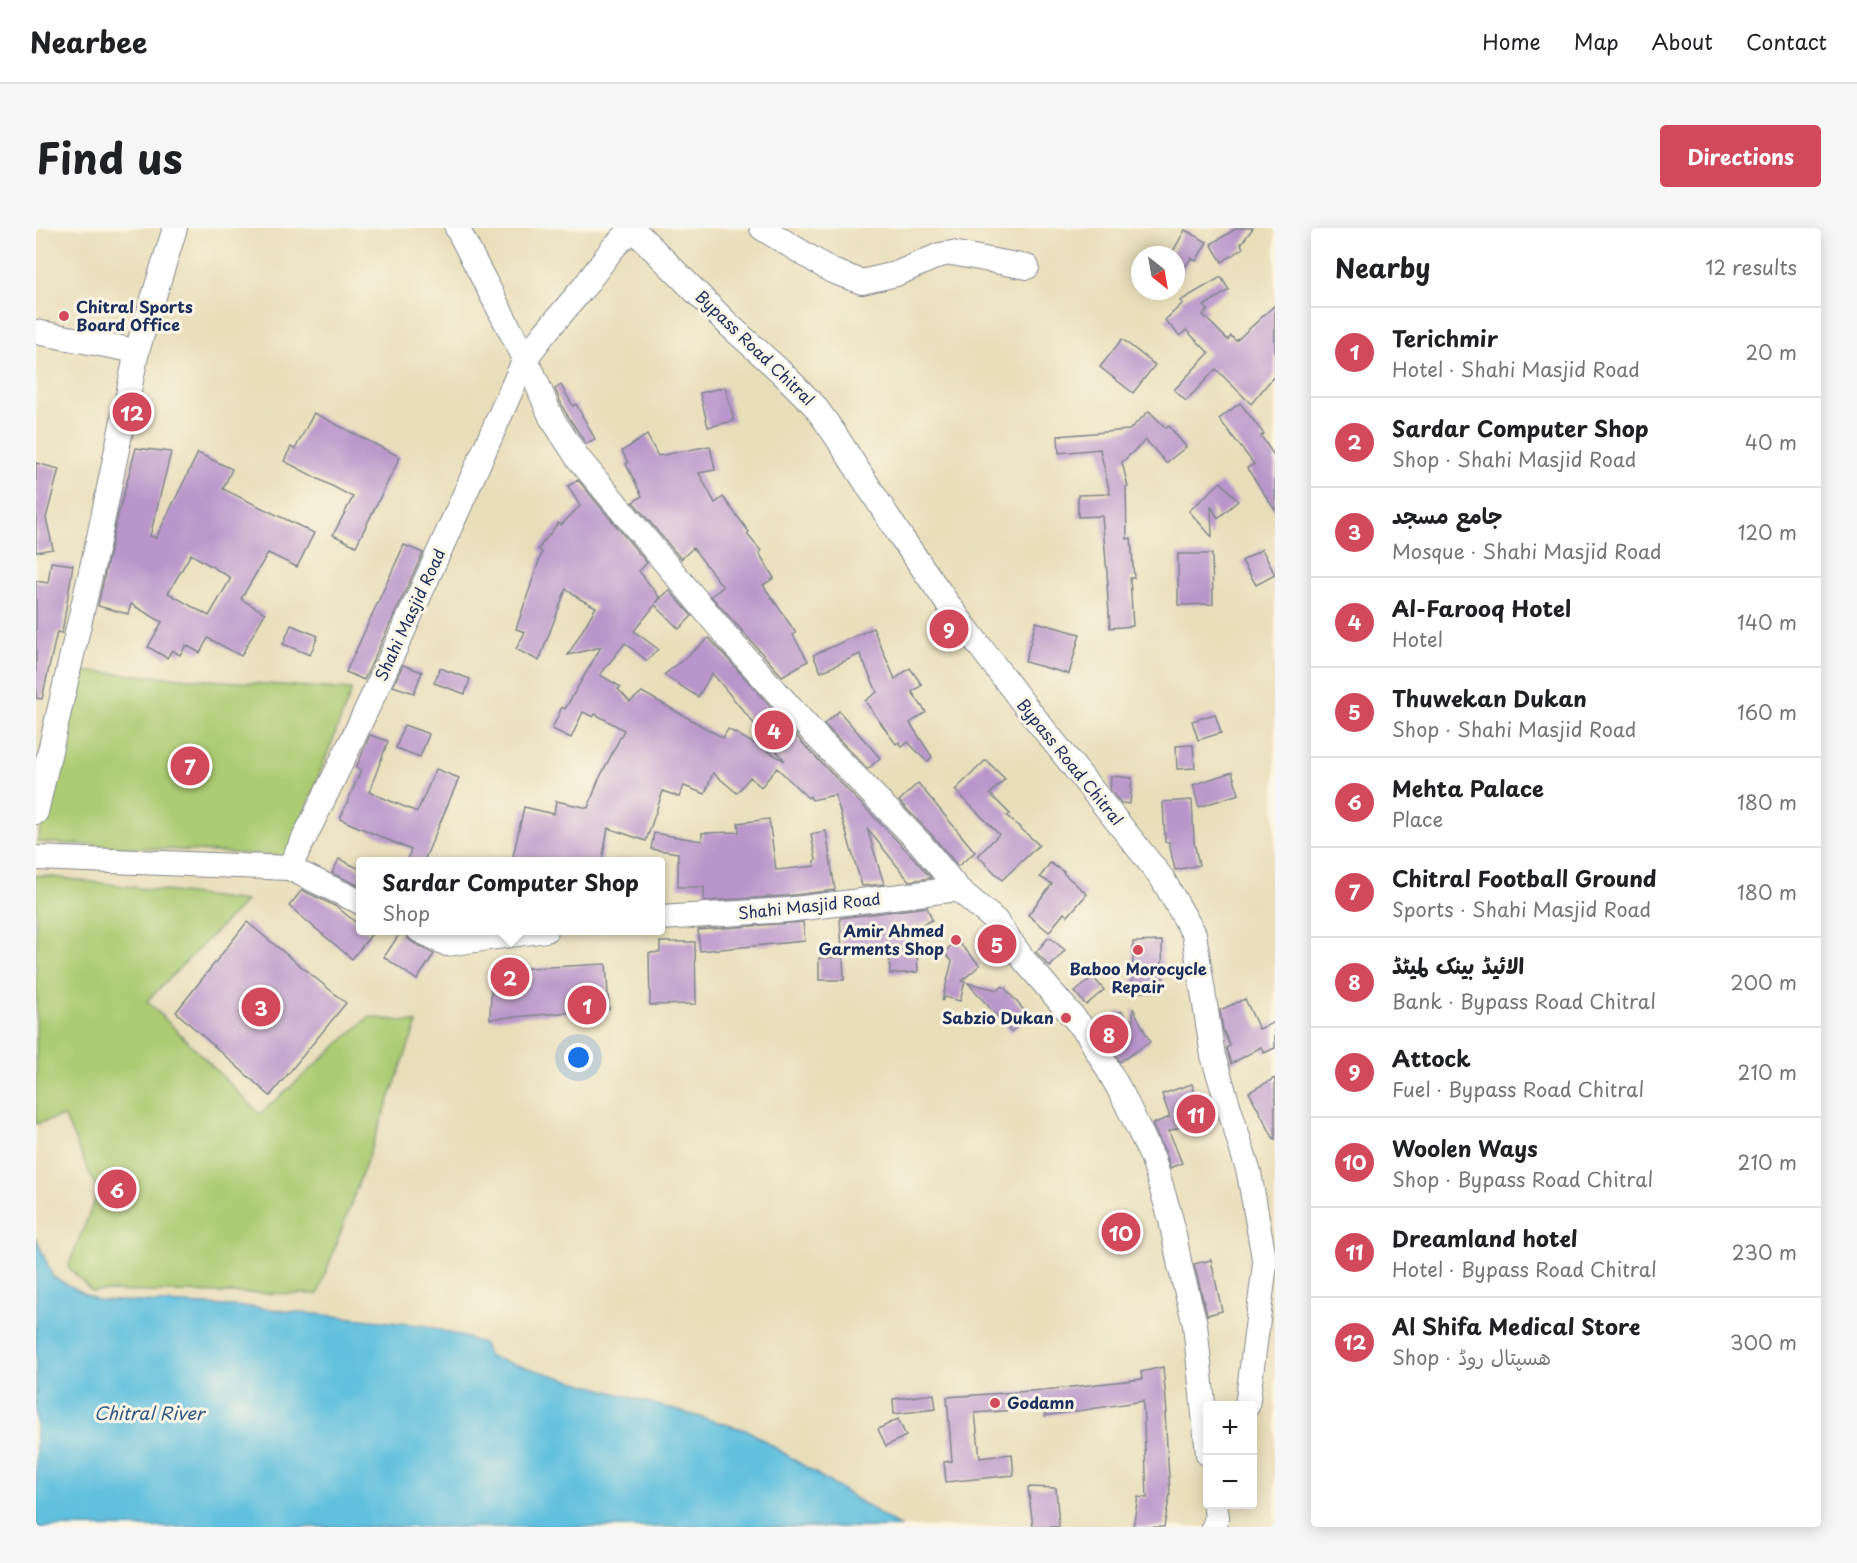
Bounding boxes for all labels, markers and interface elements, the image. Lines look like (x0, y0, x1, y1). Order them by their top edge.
text: Nearbee (30, 20, 147, 63)
text: Home (1482, 25, 1541, 57)
text: Map (1574, 25, 1619, 57)
text: About (1652, 25, 1713, 57)
text: Contact (1746, 25, 1827, 57)
text: Find us (36, 125, 183, 188)
button: Directions (1660, 125, 1821, 187)
north arrow (1131, 246, 1185, 300)
text: Nearby (1335, 248, 1430, 287)
text: 12 results (1705, 252, 1797, 282)
street label: Bypass Road Chitral (691, 284, 821, 411)
place label: Chitral Sports Board Office (76, 294, 193, 336)
marker: Chitral Sports Board Office (57, 309, 71, 323)
text: Terichmir (1392, 321, 1498, 354)
text: 1 (1350, 337, 1359, 367)
text: 20 m (1745, 337, 1797, 367)
text: Hotel · Shahi Masjid Road (1392, 354, 1640, 384)
pin: 12 (112, 390, 152, 435)
text: Sardar Computer Shop (1392, 411, 1649, 444)
text: 2 (1347, 427, 1362, 457)
text: 40 m (1745, 427, 1797, 457)
text: Shop · Shahi Masjid Road (1392, 444, 1636, 474)
text: جامع مسجد (1392, 498, 1502, 531)
text: 3 (1348, 517, 1361, 547)
text: 120 m (1738, 517, 1797, 547)
text: Mosque · Shahi Masjid Road (1392, 536, 1661, 566)
street label: Shahi Masjid Road (368, 545, 450, 685)
text: Al-Farooq Hotel (1392, 591, 1571, 624)
pin: 9 (930, 606, 968, 652)
text: 4 (1348, 607, 1361, 637)
text: 140 m (1737, 607, 1797, 637)
text: Hotel (1392, 624, 1443, 654)
text: Thuwekan Dukan (1392, 681, 1587, 714)
street label: Bypass Road Chitral (1012, 693, 1130, 830)
text: 5 (1348, 697, 1361, 727)
text: 160 m (1737, 697, 1797, 727)
pin: 4 (754, 708, 794, 752)
text: Shop · Shahi Masjid Road (1392, 714, 1636, 744)
pin: 7 (170, 744, 210, 788)
text: Mehta Palace (1392, 771, 1544, 804)
text: 6 (1347, 787, 1362, 817)
text: 180 m (1737, 787, 1797, 817)
text: Place (1392, 804, 1443, 834)
popup (356, 857, 665, 935)
text: Chitral Football Ground (1392, 861, 1656, 894)
text: Sardar Computer Shop (382, 865, 639, 898)
text: 7 (1349, 877, 1360, 907)
text: 180 m (1737, 877, 1797, 907)
street label: Shahi Masjid Road (736, 886, 881, 924)
text: Sports · Shahi Masjid Road (1392, 894, 1651, 924)
text: Shop (382, 898, 430, 928)
place label: Amir Ahmed Garments Shop (819, 918, 944, 960)
pin: 5 (978, 922, 1016, 966)
marker: Amir Ahmed Garments Shop (949, 933, 963, 947)
marker: Baboo Morocycle Repair (1131, 943, 1145, 957)
text: الائیڈ بینک لمیٹڈ (1392, 948, 1524, 981)
pin: 2 (490, 954, 530, 999)
place label: Baboo Morocycle Repair (1069, 956, 1207, 998)
text: 8 (1348, 967, 1361, 997)
text: 200 m (1730, 967, 1797, 997)
pin: 1 (568, 982, 606, 1028)
pin: 3 (242, 984, 280, 1030)
text: Bank · Bypass Road Chitral (1392, 986, 1656, 1016)
place label: Sabzio Dukan (942, 1005, 1054, 1029)
marker: Sabzio Dukan (1059, 1011, 1073, 1025)
pin: 8 (1090, 1012, 1128, 1056)
text: Attock (1392, 1041, 1471, 1074)
your location (564, 1043, 593, 1072)
text: 9 (1349, 1057, 1360, 1087)
text: 210 m (1738, 1057, 1797, 1087)
text: Fuel · Bypass Road Chitral (1392, 1074, 1644, 1104)
pin: 11 (1176, 1092, 1216, 1136)
text: Woolen Ways (1392, 1131, 1538, 1164)
text: 10 (1342, 1147, 1367, 1177)
text: 210 m (1738, 1147, 1797, 1177)
text: Shop · Bypass Road Chitral (1392, 1164, 1653, 1194)
pin: 6 (98, 1166, 136, 1212)
pin: 10 (1102, 1210, 1140, 1254)
text: Dreamland hotel (1392, 1221, 1578, 1254)
text: 11 (1345, 1237, 1364, 1267)
text: 230 m (1732, 1237, 1797, 1267)
text: Hotel · Bypass Road Chitral (1392, 1254, 1657, 1284)
text: Al Shifa Medical Store (1392, 1309, 1640, 1342)
text: 12 (1343, 1327, 1366, 1357)
text: 300 m (1730, 1327, 1797, 1357)
text: Shop · ھسپتال روڈ (1392, 1342, 1551, 1372)
place label: Godamn (1007, 1390, 1075, 1414)
marker: Godamn (988, 1396, 1002, 1410)
water label: Chitral River (94, 1399, 207, 1426)
map controls (1203, 1401, 1257, 1509)
button: + (1203, 1401, 1257, 1455)
button: − (1203, 1455, 1257, 1509)

